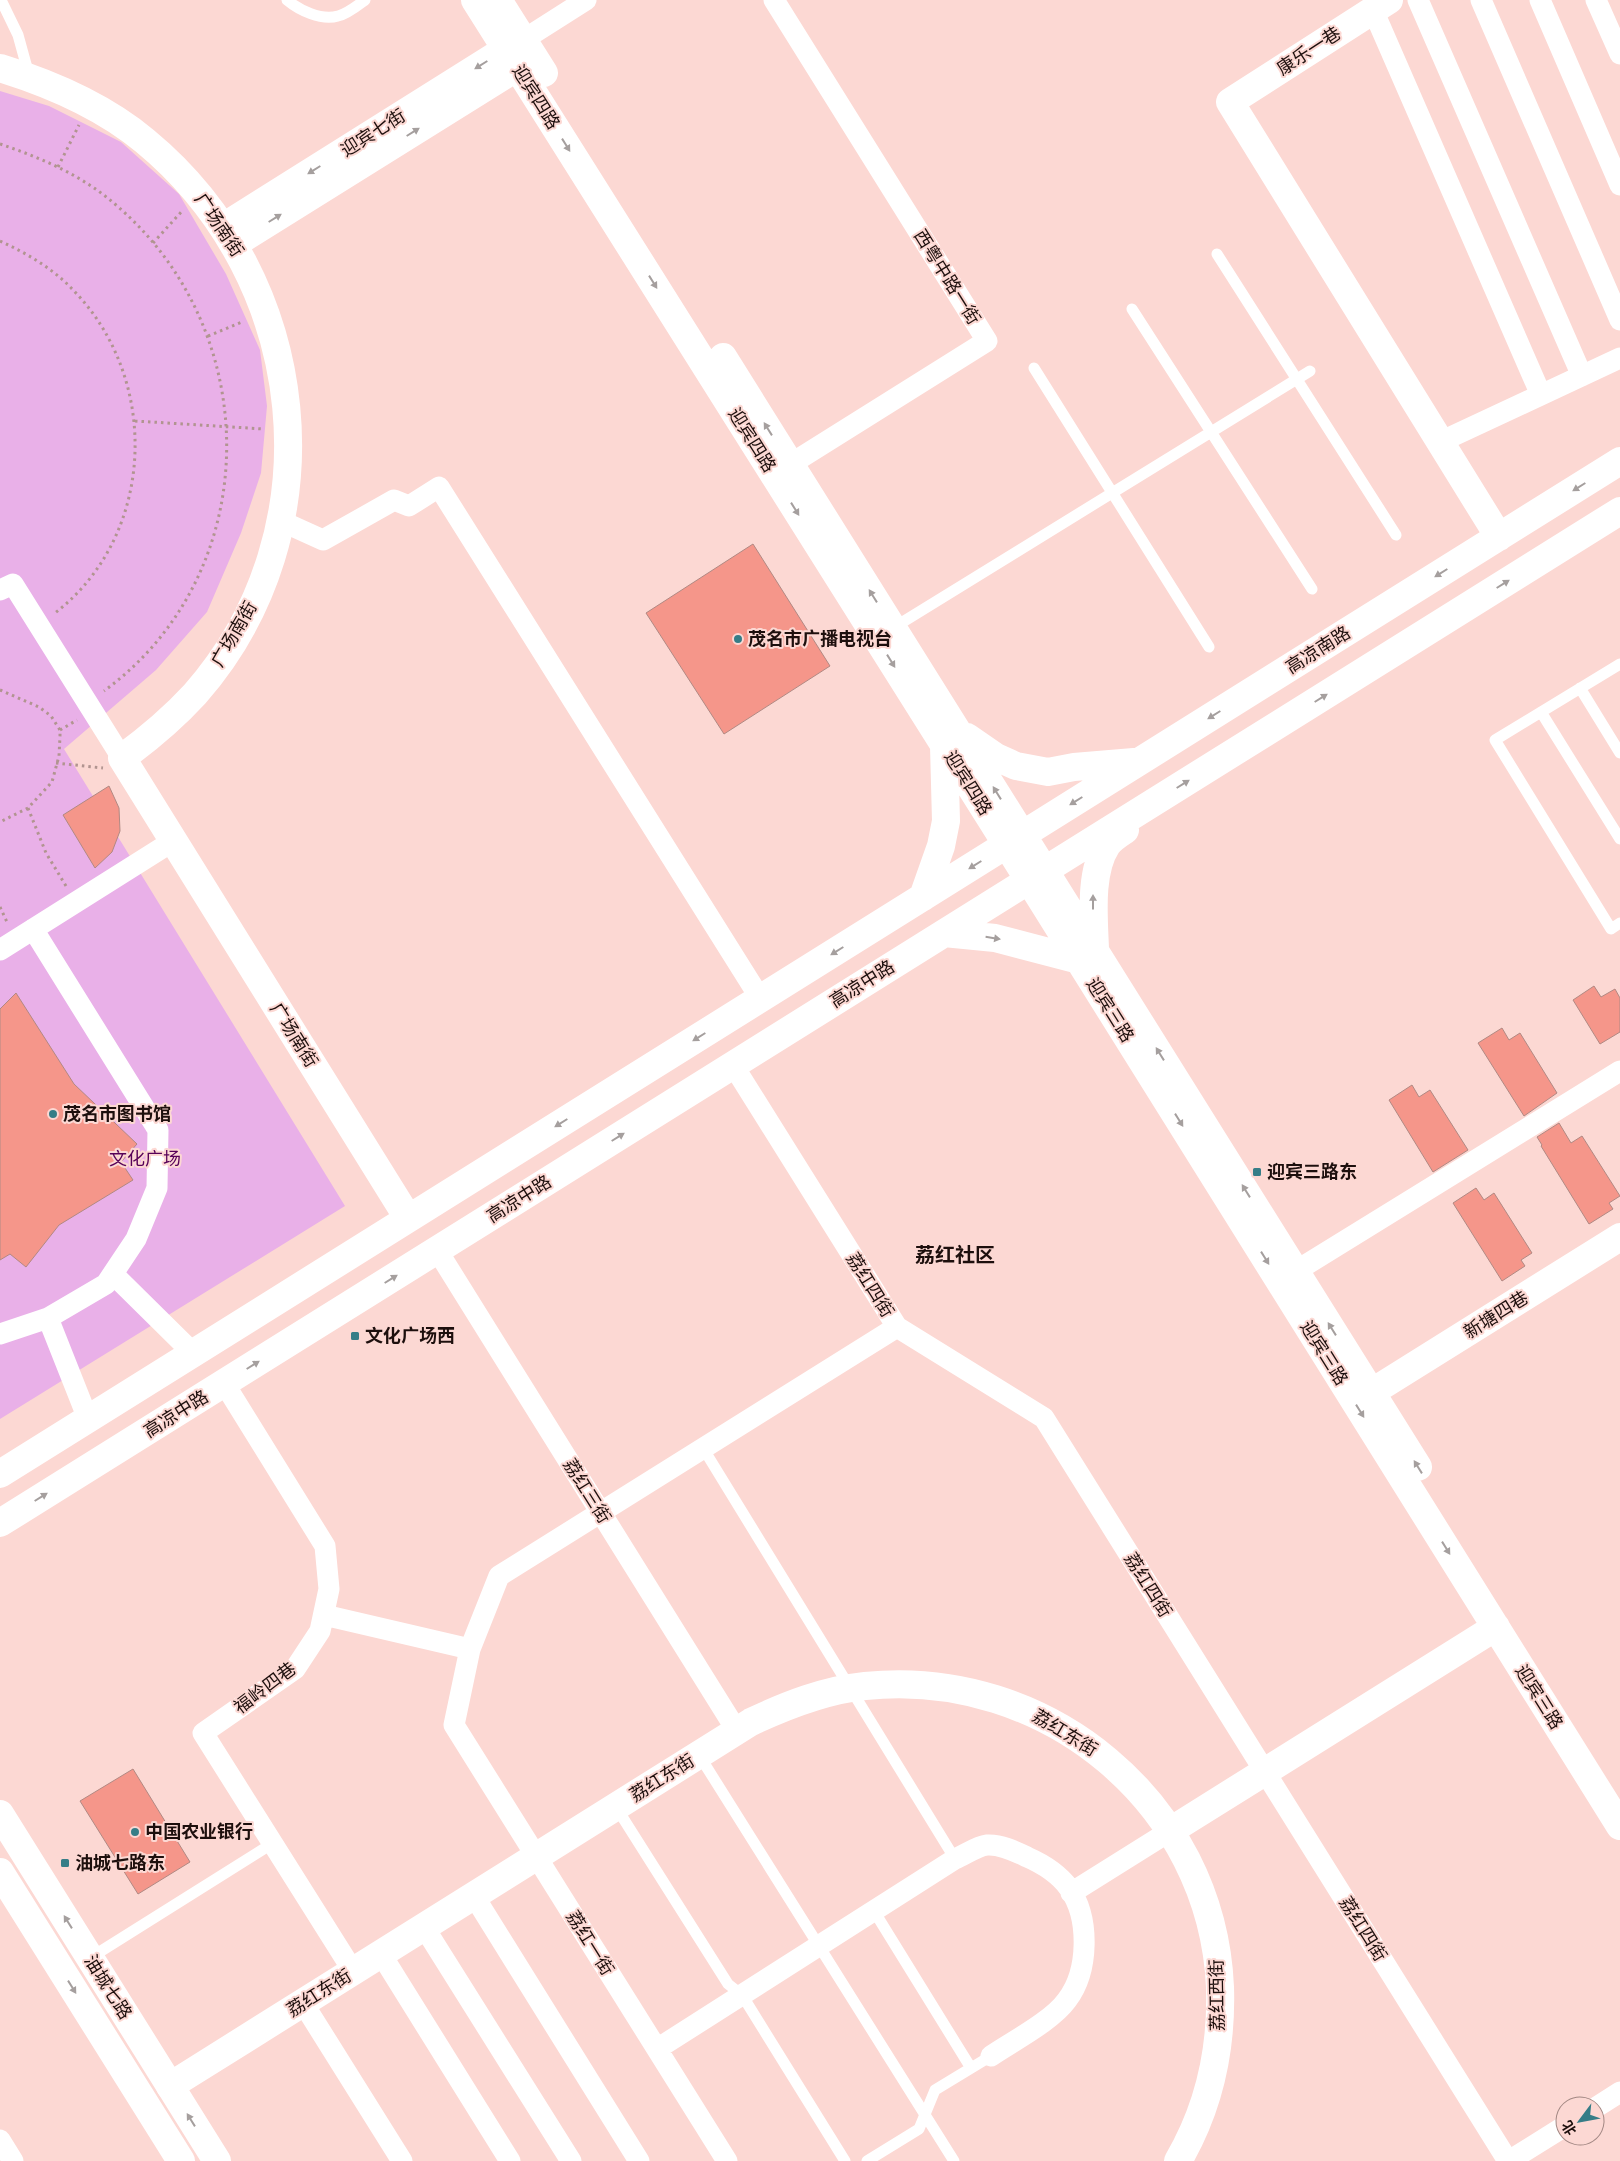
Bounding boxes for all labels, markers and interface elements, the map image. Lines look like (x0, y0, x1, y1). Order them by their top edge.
street label: 康乐一巷 (1272, 21, 1345, 79)
street label: 迎宾四路 (508, 60, 565, 133)
one-way arrow (475, 61, 488, 70)
street label: 迎宾七街 (336, 104, 409, 161)
one-way arrow (407, 127, 420, 137)
one-way arrow (562, 138, 571, 151)
one-way arrow (307, 165, 320, 175)
street label: 广场南街 (191, 188, 249, 260)
one-way arrow (269, 213, 282, 223)
street label: 西粤中路一街 (910, 225, 986, 328)
one-way arrow (648, 276, 657, 289)
street label: 迎宾四路 (724, 403, 781, 476)
one-way arrow (763, 423, 772, 436)
one-way arrow (1572, 482, 1585, 492)
one-way arrow (791, 502, 800, 515)
one-way arrow (1434, 569, 1447, 578)
one-way arrow (1497, 579, 1510, 588)
one-way arrow (868, 590, 878, 603)
street label: 广场南街 (206, 597, 261, 670)
street label: 高凉南路 (1281, 621, 1354, 678)
place label: 茂名市广播电视台 (748, 627, 892, 649)
marker: 茂名市广播电视台 (732, 633, 744, 645)
one-way arrow (886, 655, 896, 668)
one-way arrow (1314, 693, 1328, 702)
one-way arrow (1207, 710, 1221, 720)
street label: 迎宾四路 (940, 746, 997, 819)
one-way arrow (1177, 779, 1190, 788)
one-way arrow (992, 787, 1002, 800)
one-way arrow (1070, 796, 1083, 806)
one-way arrow (968, 860, 981, 869)
one-way arrow (1089, 894, 1097, 910)
one-way arrow (985, 935, 1001, 943)
one-way arrow (830, 946, 843, 955)
street label: 高凉中路 (825, 955, 898, 1012)
street label: 迎宾三路 (1082, 973, 1139, 1046)
street label: 广场南街 (266, 998, 323, 1071)
one-way arrow (692, 1032, 706, 1041)
one-way arrow (1155, 1047, 1165, 1060)
place label: 茂名市图书馆 (63, 1102, 171, 1124)
marker: 茂名市图书馆 (47, 1108, 59, 1120)
one-way arrow (1174, 1114, 1183, 1127)
one-way arrow (555, 1118, 568, 1128)
one-way arrow (611, 1132, 625, 1142)
park label: 文化广场 (109, 1147, 181, 1169)
place label: 迎宾三路东 (1267, 1160, 1357, 1182)
marker: 迎宾三路东 (1251, 1166, 1263, 1178)
street label: 高凉中路 (482, 1170, 555, 1227)
one-way arrow (1241, 1185, 1251, 1198)
district label: 荔红社区 (915, 1242, 995, 1266)
street label: 荔红四街 (842, 1248, 899, 1321)
one-way arrow (1260, 1251, 1270, 1265)
one-way arrow (385, 1274, 398, 1283)
street label: 新塘四巷 (1459, 1286, 1532, 1343)
street label: 迎宾三路 (1296, 1316, 1353, 1389)
one-way arrow (1328, 1323, 1337, 1336)
place label: 文化广场西 (365, 1324, 455, 1346)
marker: 文化广场西 (349, 1330, 361, 1342)
one-way arrow (247, 1360, 260, 1370)
street label: 高凉中路 (139, 1385, 212, 1442)
one-way arrow (1356, 1404, 1365, 1417)
street label: 荔红三街 (559, 1454, 616, 1527)
one-way arrow (1414, 1460, 1423, 1474)
one-way arrow (35, 1493, 48, 1502)
one-way arrow (1442, 1542, 1451, 1555)
street label: 荔红四街 (1120, 1548, 1177, 1621)
street label: 福岭四巷 (229, 1657, 300, 1718)
street label: 迎宾三路 (1511, 1660, 1568, 1733)
street label: 荔红东街 (1029, 1704, 1102, 1760)
street label: 荔红东街 (625, 1749, 698, 1806)
place label: 中国农业银行 (145, 1820, 253, 1842)
marker: 中国农业银行 (129, 1826, 141, 1838)
place label: 油城七路东 (75, 1851, 165, 1873)
marker: 油城七路东 (59, 1857, 71, 1869)
street label: 荔红四街 (1335, 1892, 1392, 1965)
street label: 荔红一街 (562, 1906, 619, 1979)
one-way arrow (63, 1916, 72, 1929)
street label: 油城七路 (80, 1950, 137, 2023)
street label: 荔红西街 (1204, 1959, 1228, 2031)
street label: 荔红东街 (282, 1964, 355, 2021)
one-way arrow (68, 1981, 77, 1994)
north arrow (1555, 2096, 1605, 2146)
one-way arrow (186, 2113, 196, 2126)
text: 北 (1558, 2118, 1579, 2139)

